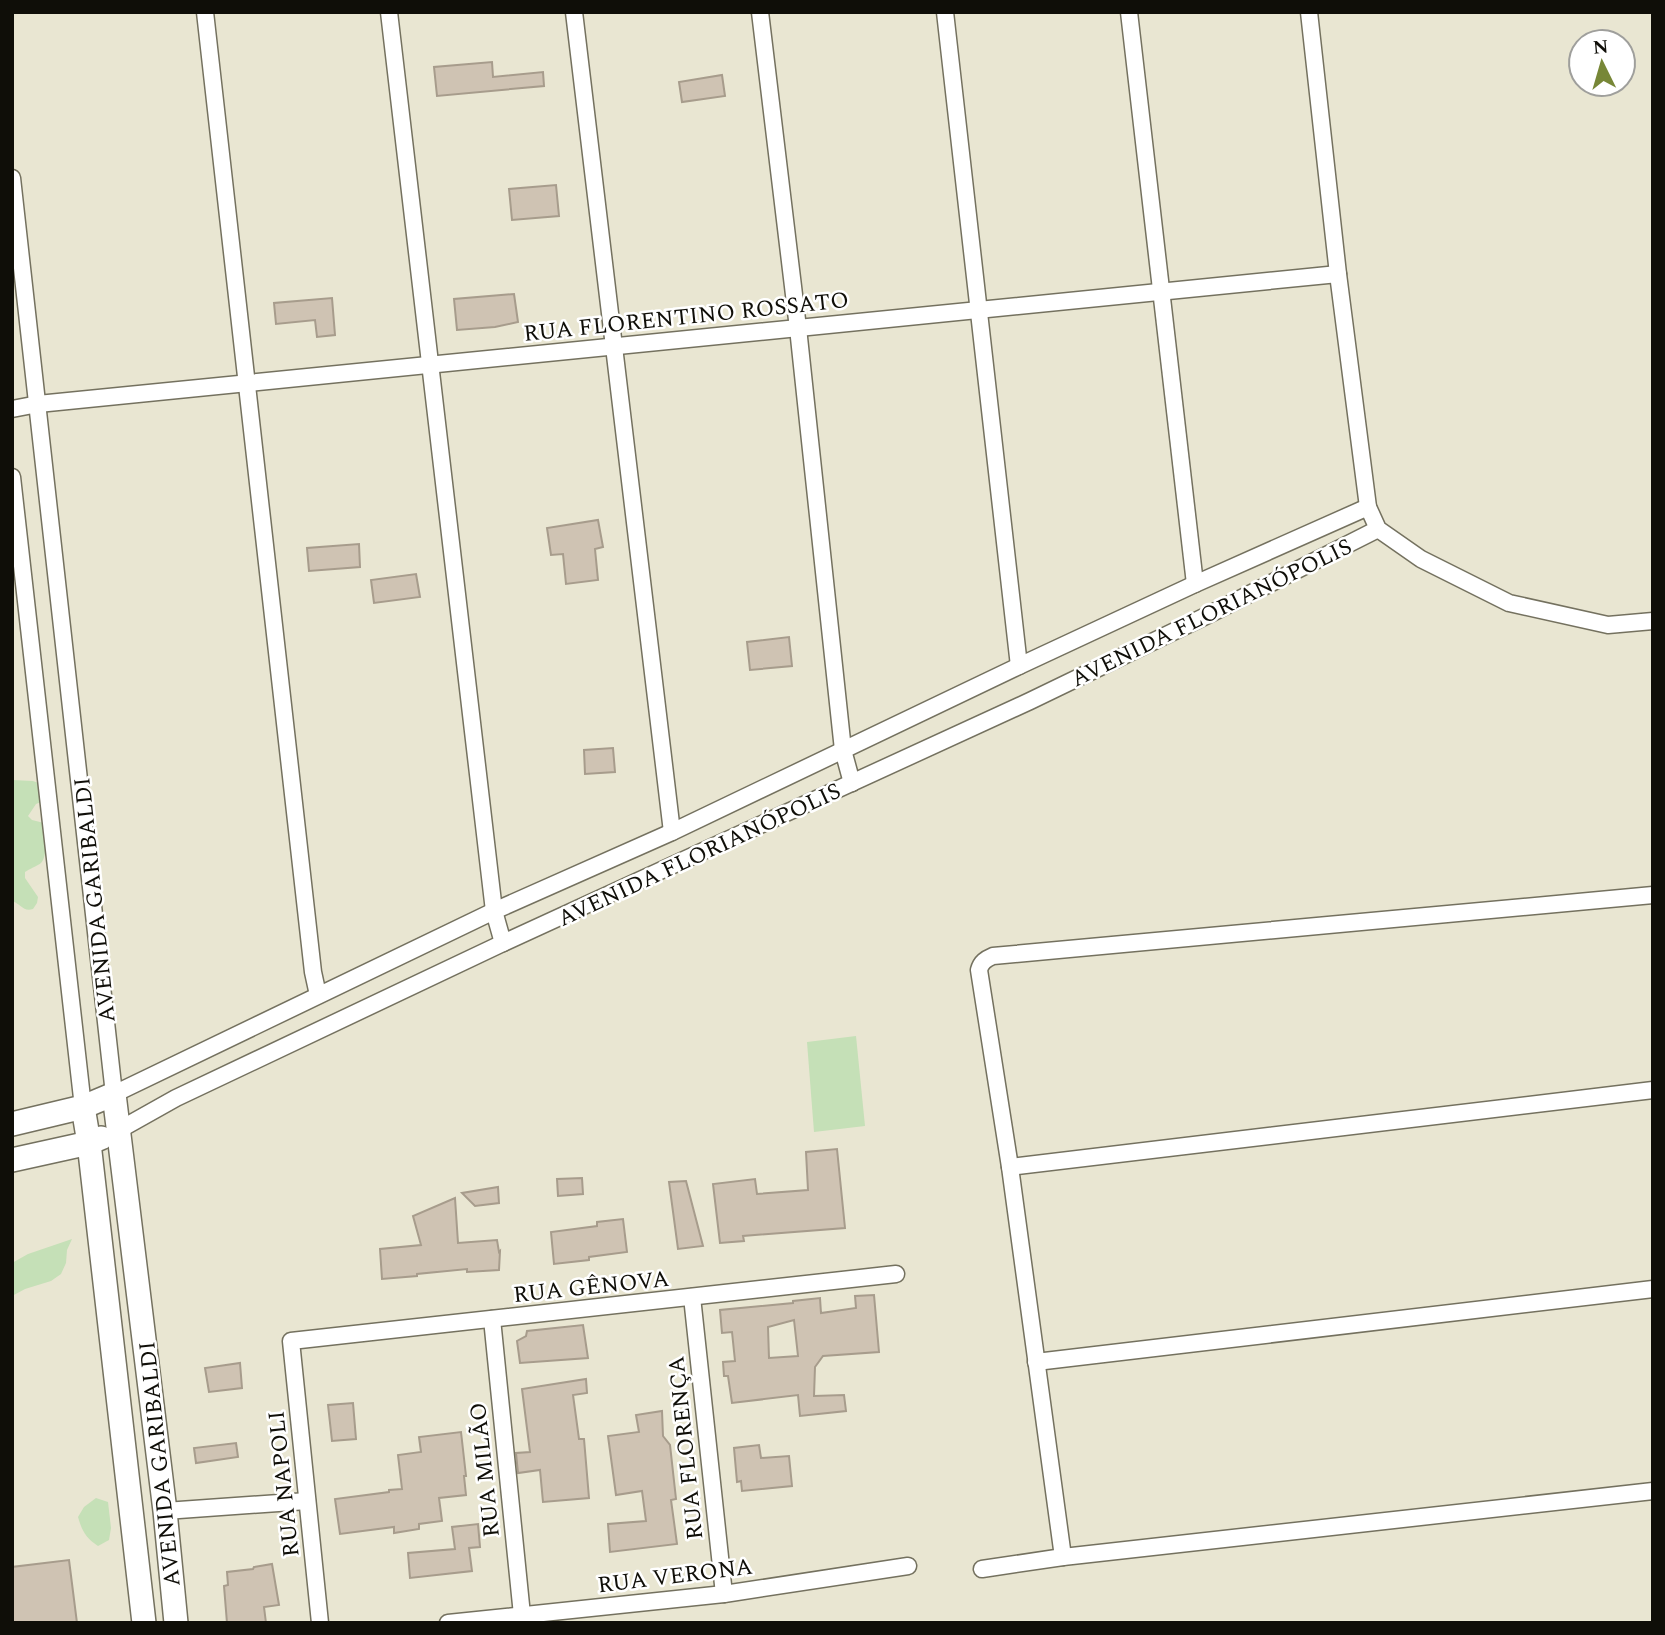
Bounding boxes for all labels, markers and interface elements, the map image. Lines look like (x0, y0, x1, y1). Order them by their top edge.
north arrow (1567, 28, 1637, 98)
text: N (1592, 32, 1610, 63)
street label: RUA FLORENTINO ROSSATO (522, 283, 851, 352)
street label: AVENIDA FLORIANÓPOLIS (1065, 530, 1358, 697)
street label: AVENIDA FLORIANÓPOLIS (552, 774, 847, 937)
street label: AVENIDA GARIBALDI (65, 776, 126, 1024)
street label: RUA GÊNOVA (511, 1262, 671, 1313)
street label: AVENIDA GARIBALDI (130, 1340, 191, 1588)
street label: RUA FLORENÇA (659, 1354, 714, 1542)
street label: RUA MILÃO (461, 1401, 510, 1539)
street label: RUA NAPOLI (259, 1409, 310, 1559)
street label: RUA VERONA (596, 1550, 755, 1603)

